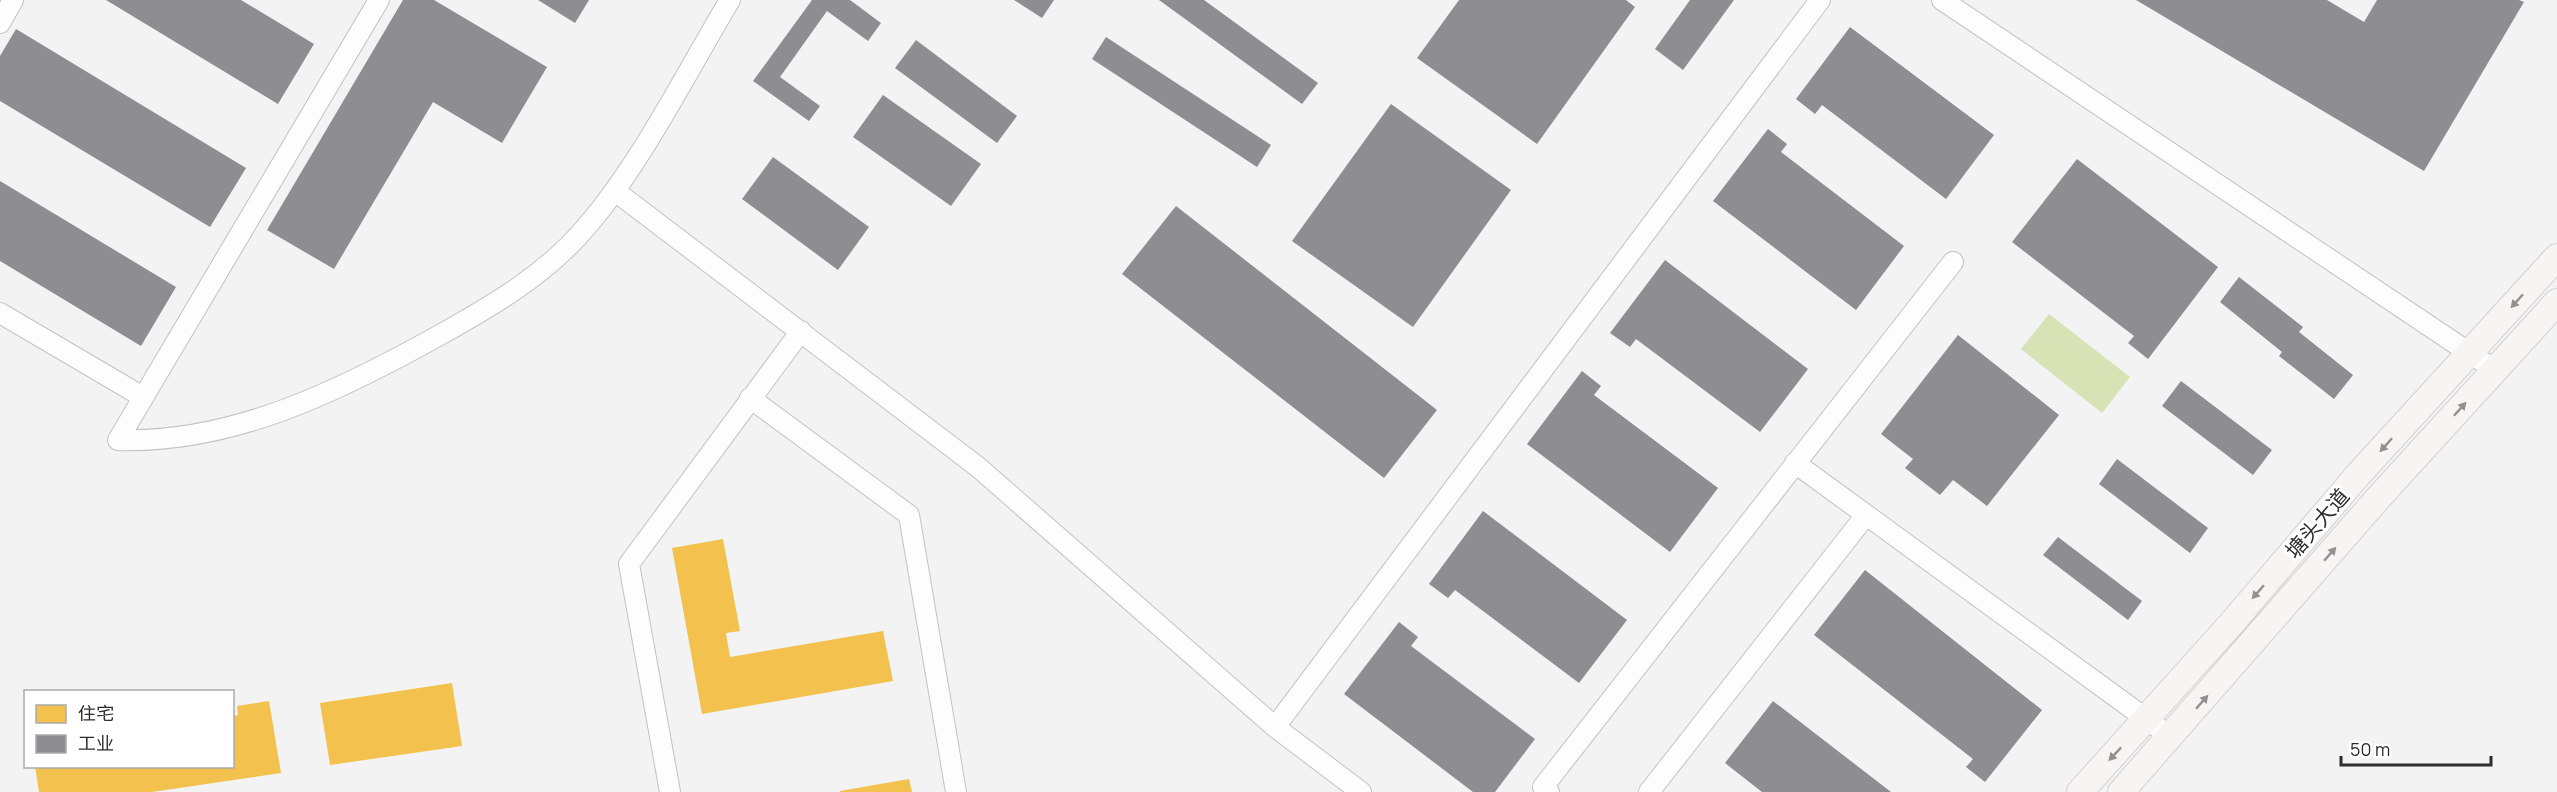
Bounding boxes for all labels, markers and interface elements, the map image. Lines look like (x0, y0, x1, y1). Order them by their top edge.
one-way arrow (2511, 293, 2525, 307)
one-way arrow (2453, 401, 2467, 416)
one-way arrow (2379, 437, 2393, 452)
street label: 塘头大道 (2279, 482, 2355, 564)
one-way arrow (2323, 547, 2336, 562)
one-way arrow (2252, 584, 2265, 599)
legend (24, 690, 234, 768)
one-way arrow (2195, 694, 2209, 709)
text: 住宅 (78, 701, 114, 725)
scale bar (2341, 729, 2491, 767)
text: 工业 (78, 731, 114, 755)
text: 50 m (2350, 737, 2390, 761)
one-way arrow (2109, 747, 2123, 761)

